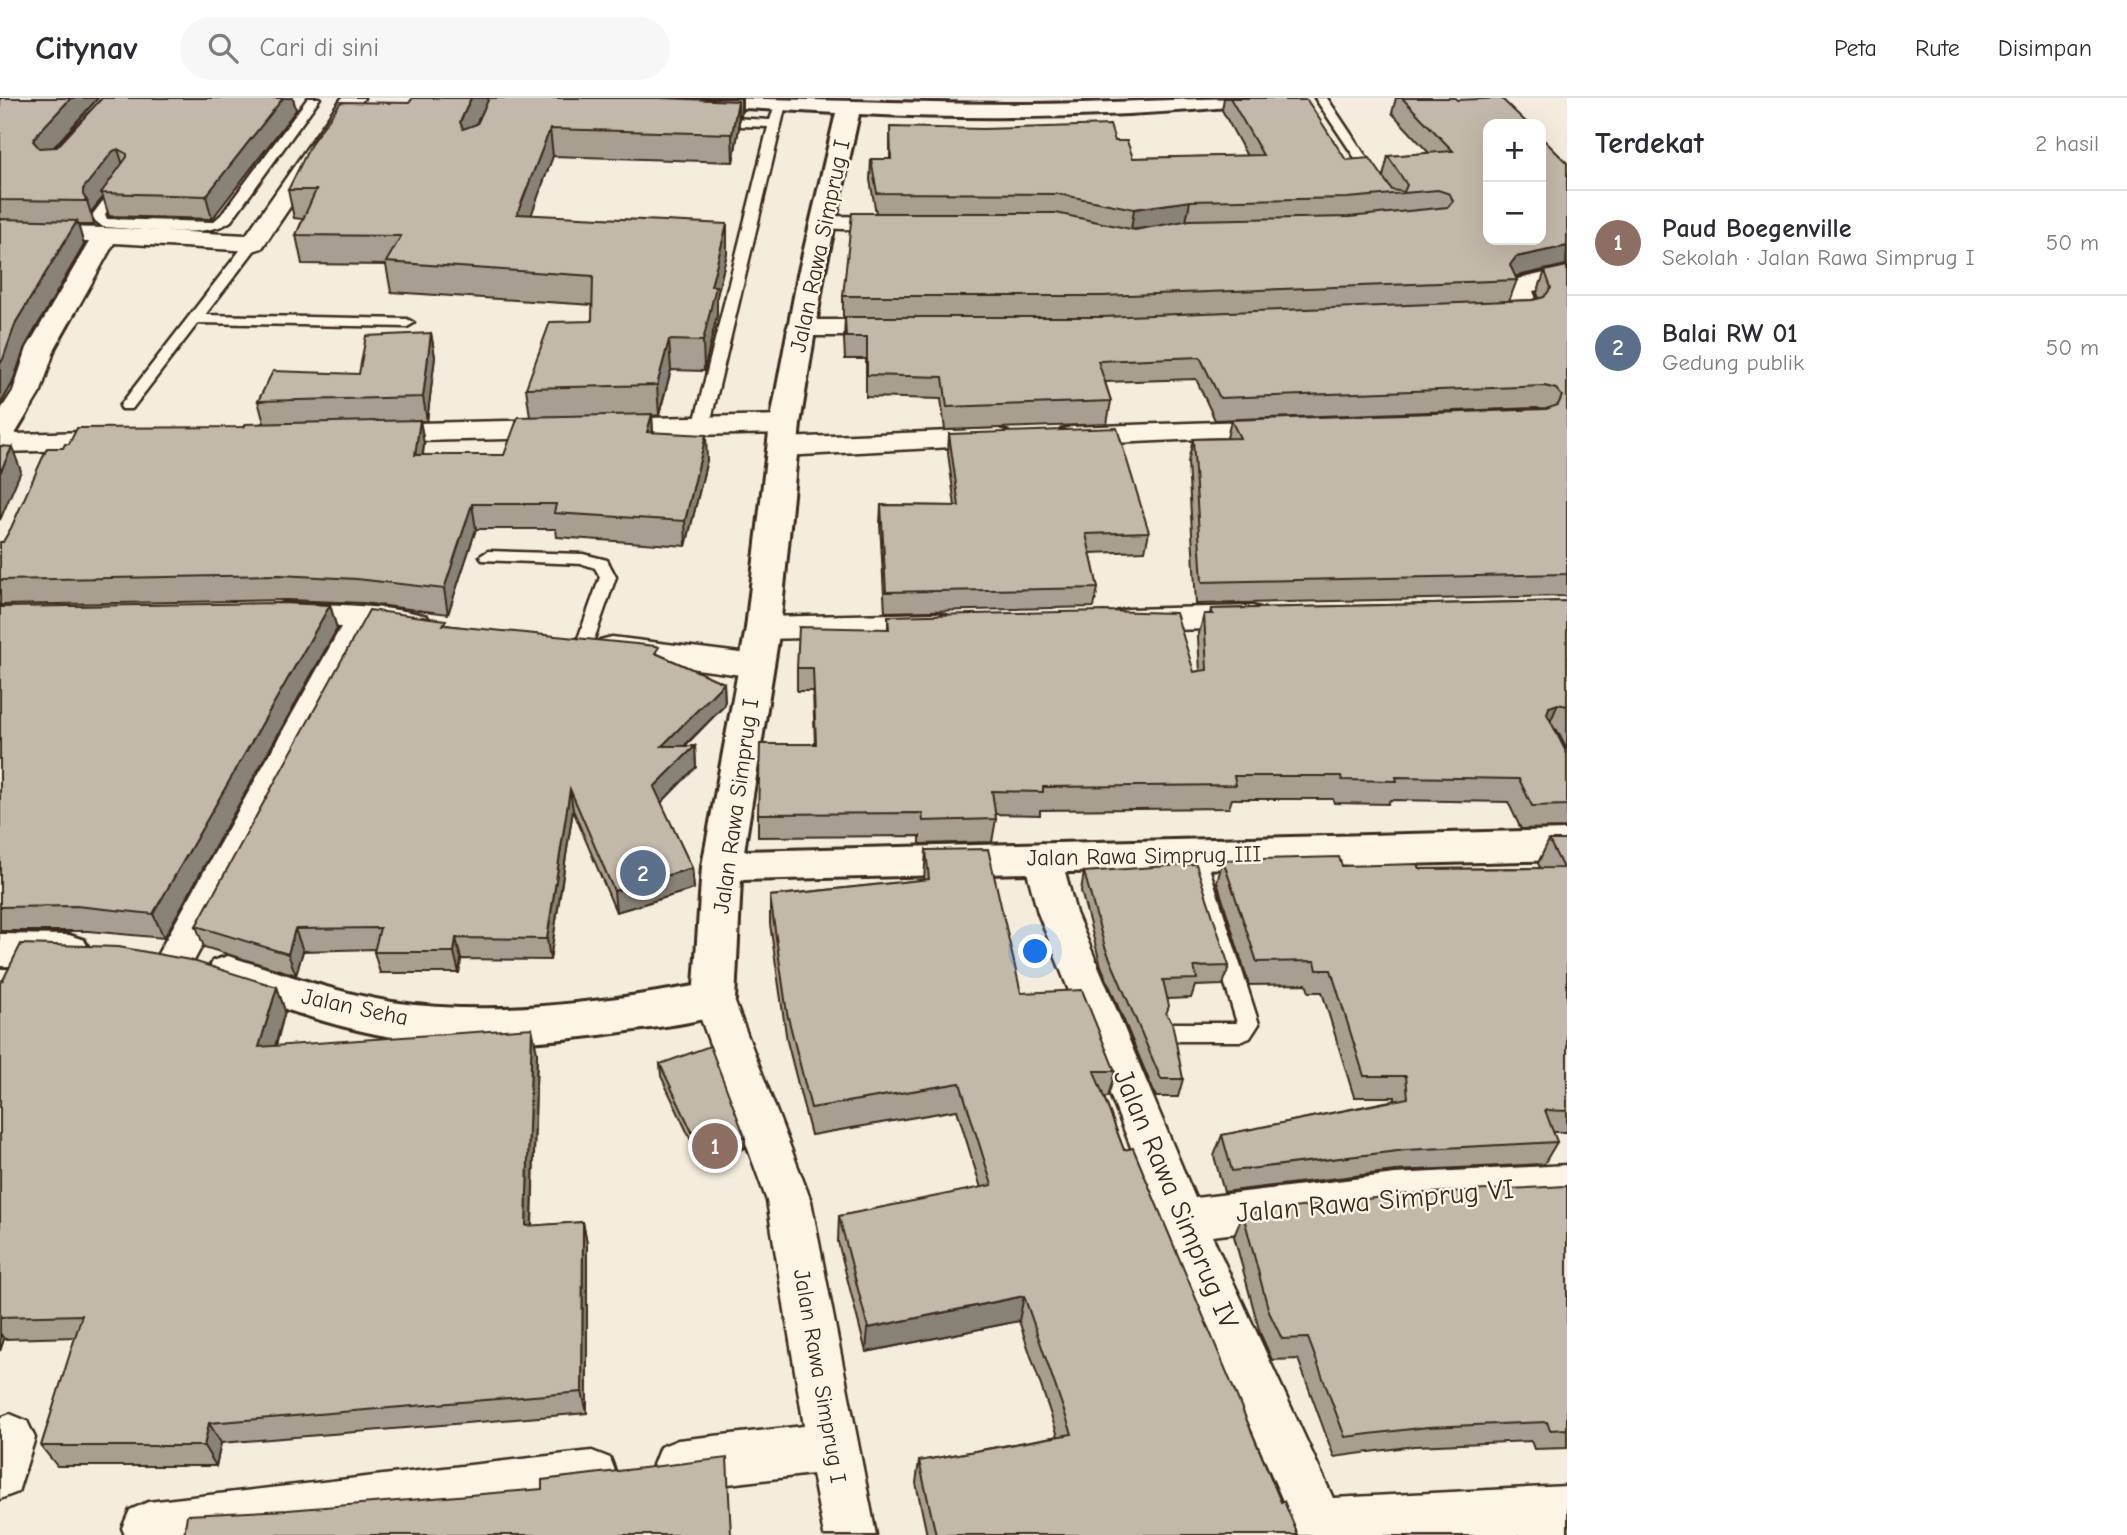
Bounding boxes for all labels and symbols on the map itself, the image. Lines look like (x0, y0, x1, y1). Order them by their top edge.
street label: Jalan Rawa Simprug I (784, 137, 856, 355)
street label: Jalan Rawa Simprug I (708, 697, 764, 915)
street label: Jalan Rawa Simprug III (1026, 840, 1262, 872)
pin: 2 (620, 847, 666, 899)
your location (1018, 934, 1052, 968)
street label: Jalan Seha (299, 983, 411, 1031)
street label: Jalan Rawa Simprug IV (1107, 1064, 1245, 1334)
pin: 1 (692, 1120, 738, 1172)
street label: Jalan Rawa Simprug VI (1235, 1173, 1515, 1229)
street label: Jalan Rawa Simprug I (788, 1267, 852, 1485)

